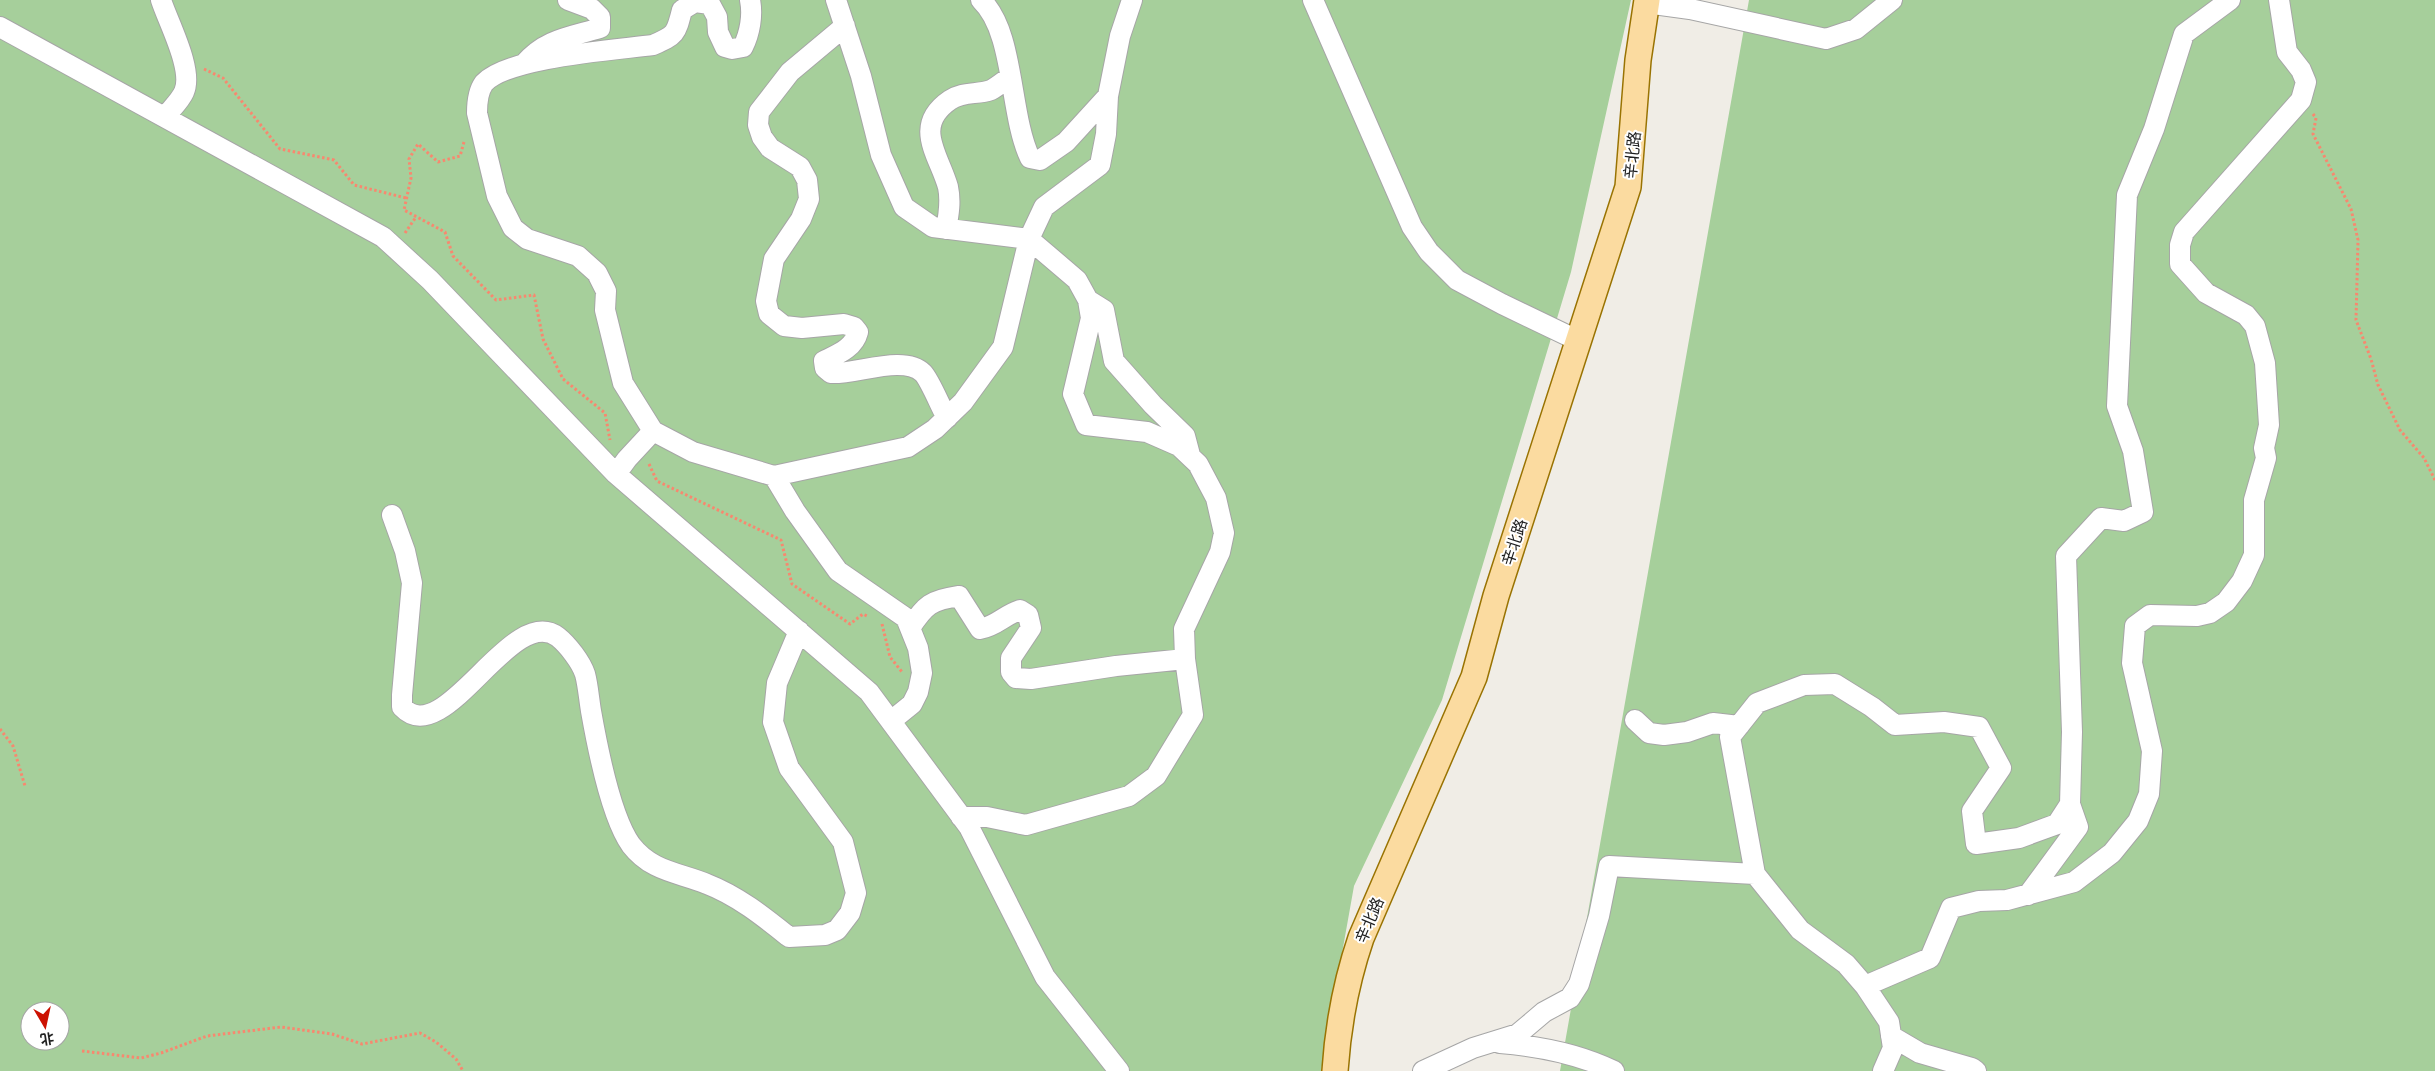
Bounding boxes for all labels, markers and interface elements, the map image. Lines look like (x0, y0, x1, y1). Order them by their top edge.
street label: 辛北路 (1620, 130, 1644, 180)
street label: 辛北路 (1497, 516, 1531, 568)
street label: 辛北路 (1350, 894, 1388, 946)
north arrow (20, 1001, 70, 1051)
text: 北 (39, 1030, 55, 1049)

